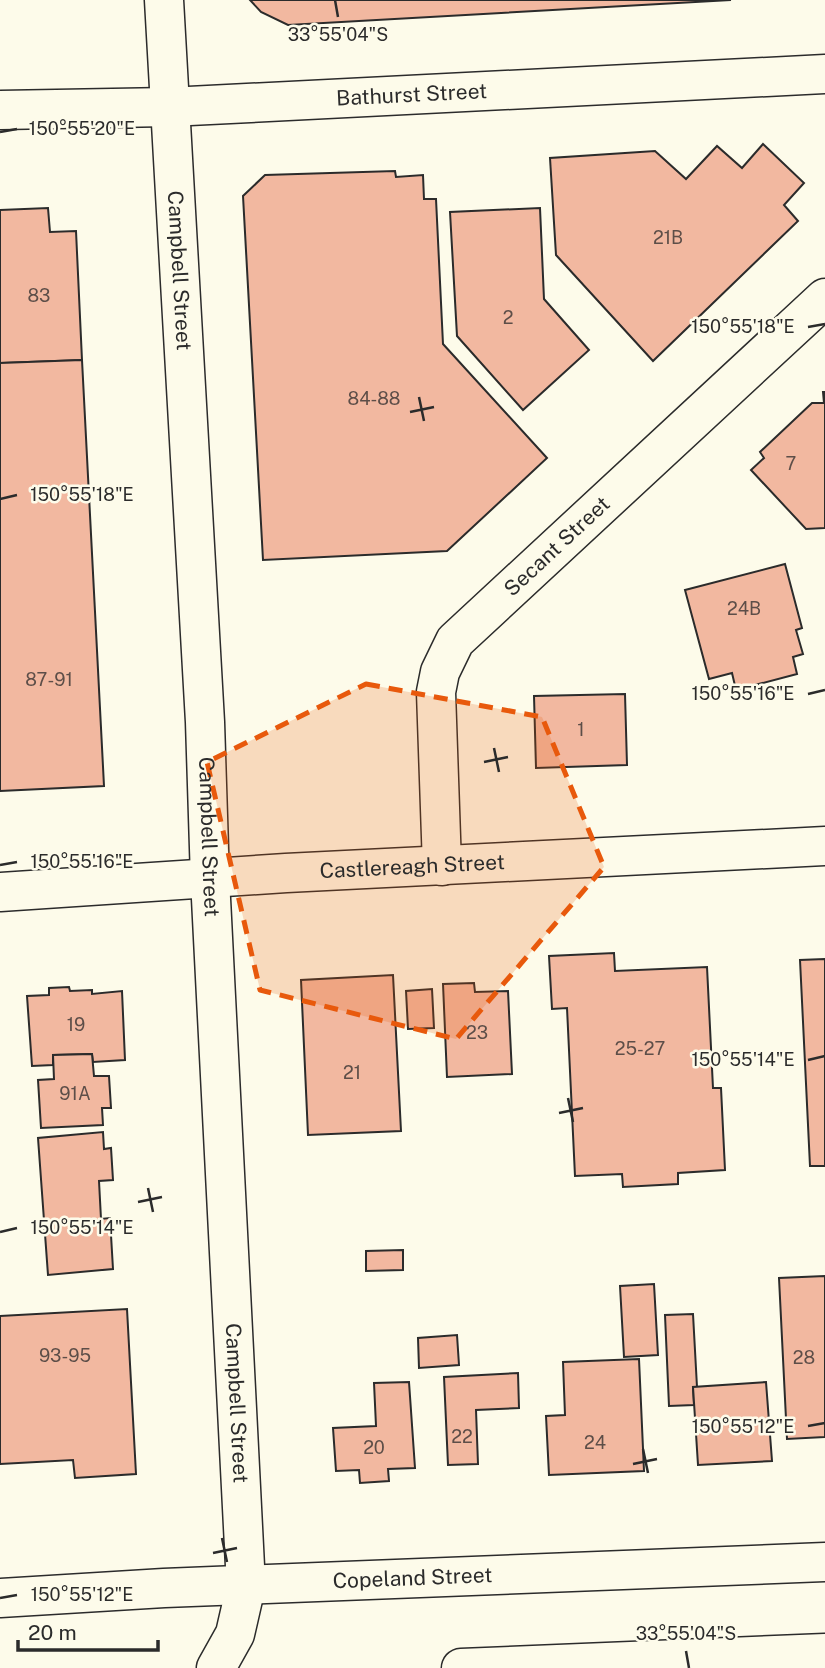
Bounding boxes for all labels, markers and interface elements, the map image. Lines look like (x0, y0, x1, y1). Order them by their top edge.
text: 33°55'04"S (288, 24, 388, 45)
street label: Bathurst Street (336, 78, 488, 111)
text: 150°55'20"E (29, 118, 135, 139)
street label: Campbell Street (163, 190, 197, 351)
house number: 21B (653, 227, 683, 248)
house number: 83 (28, 285, 50, 306)
house number: 2 (503, 307, 513, 328)
text: 150°55'18"E (691, 316, 795, 337)
house number: 84-88 (348, 388, 400, 409)
house number: 7 (786, 453, 796, 474)
text: 150°55'18"E (30, 484, 134, 505)
street label: Secant Street (499, 491, 615, 601)
house number: 24B (727, 598, 761, 619)
house number: 87-91 (25, 669, 73, 690)
text: 150°55'16"E (691, 683, 795, 704)
house number: 1 (577, 719, 585, 740)
street label: Campbell Street (194, 756, 225, 917)
street label: Castlereagh Street (319, 849, 505, 883)
text: 150°55'16"E (30, 851, 134, 872)
house number: 19 (67, 1014, 85, 1035)
house number: 23 (466, 1022, 488, 1043)
house number: 25-27 (615, 1038, 665, 1059)
text: 150°55'14"E (691, 1049, 795, 1070)
house number: 21 (343, 1062, 361, 1083)
house number: 91A (59, 1083, 91, 1104)
text: 150°55'14"E (30, 1217, 134, 1238)
street label: Campbell Street (221, 1323, 254, 1484)
house number: 93-95 (39, 1345, 91, 1366)
house number: 28 (793, 1347, 815, 1368)
text: 150°55'12"E (692, 1416, 794, 1437)
house number: 22 (451, 1426, 473, 1447)
house number: 24 (584, 1432, 606, 1453)
house number: 20 (363, 1437, 385, 1458)
street label: Copeland Street (332, 1562, 493, 1593)
text: 150°55'12"E (31, 1584, 133, 1605)
scale bar (18, 1608, 158, 1652)
text: 20 m (28, 1620, 77, 1645)
text: 33°55'04"S (636, 1623, 736, 1644)

